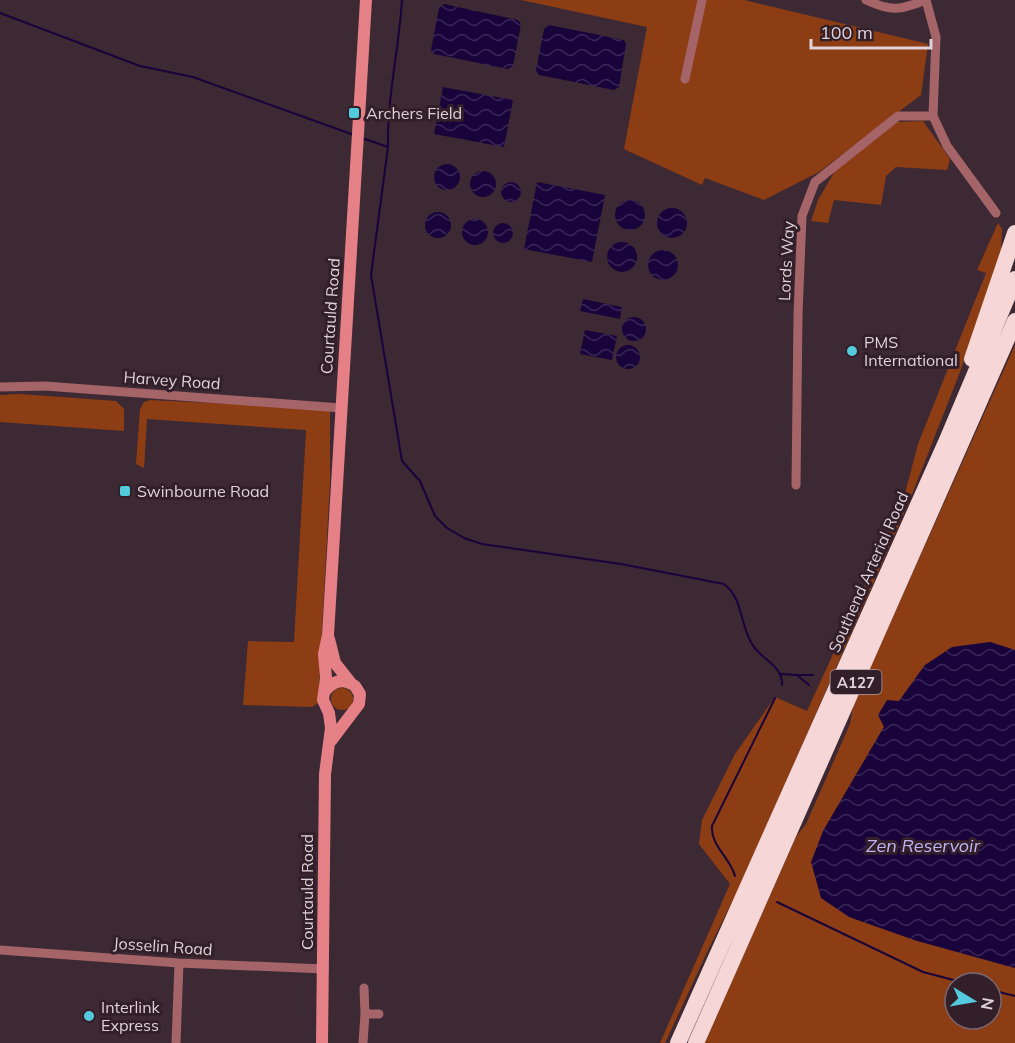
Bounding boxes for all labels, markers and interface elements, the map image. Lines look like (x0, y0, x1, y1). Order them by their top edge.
scale bar (811, 12, 931, 50)
text: 100 m (820, 21, 873, 44)
place label: Archers Field (366, 103, 462, 123)
marker: Archers Field (347, 106, 361, 120)
street label: Lords Way (774, 220, 798, 302)
street label: Courtauld Road (316, 257, 344, 375)
place label: PMS International (864, 332, 958, 370)
marker: PMS International (845, 344, 859, 358)
street label: Harvey Road (123, 367, 221, 393)
place label: Swinbourne Road (137, 481, 269, 501)
marker: Swinbourne Road (118, 484, 132, 498)
street label: Southend Arterial Road (824, 489, 912, 655)
road number: A127 (830, 670, 882, 694)
street label: Courtauld Road (297, 834, 317, 950)
water label: Zen Reservoir (866, 834, 981, 857)
street label: Josselin Road (113, 933, 213, 959)
north arrow (943, 971, 1003, 1031)
text: N (977, 996, 999, 1012)
place label: Interlink Express (101, 997, 161, 1035)
marker: Interlink Express (82, 1009, 96, 1023)

